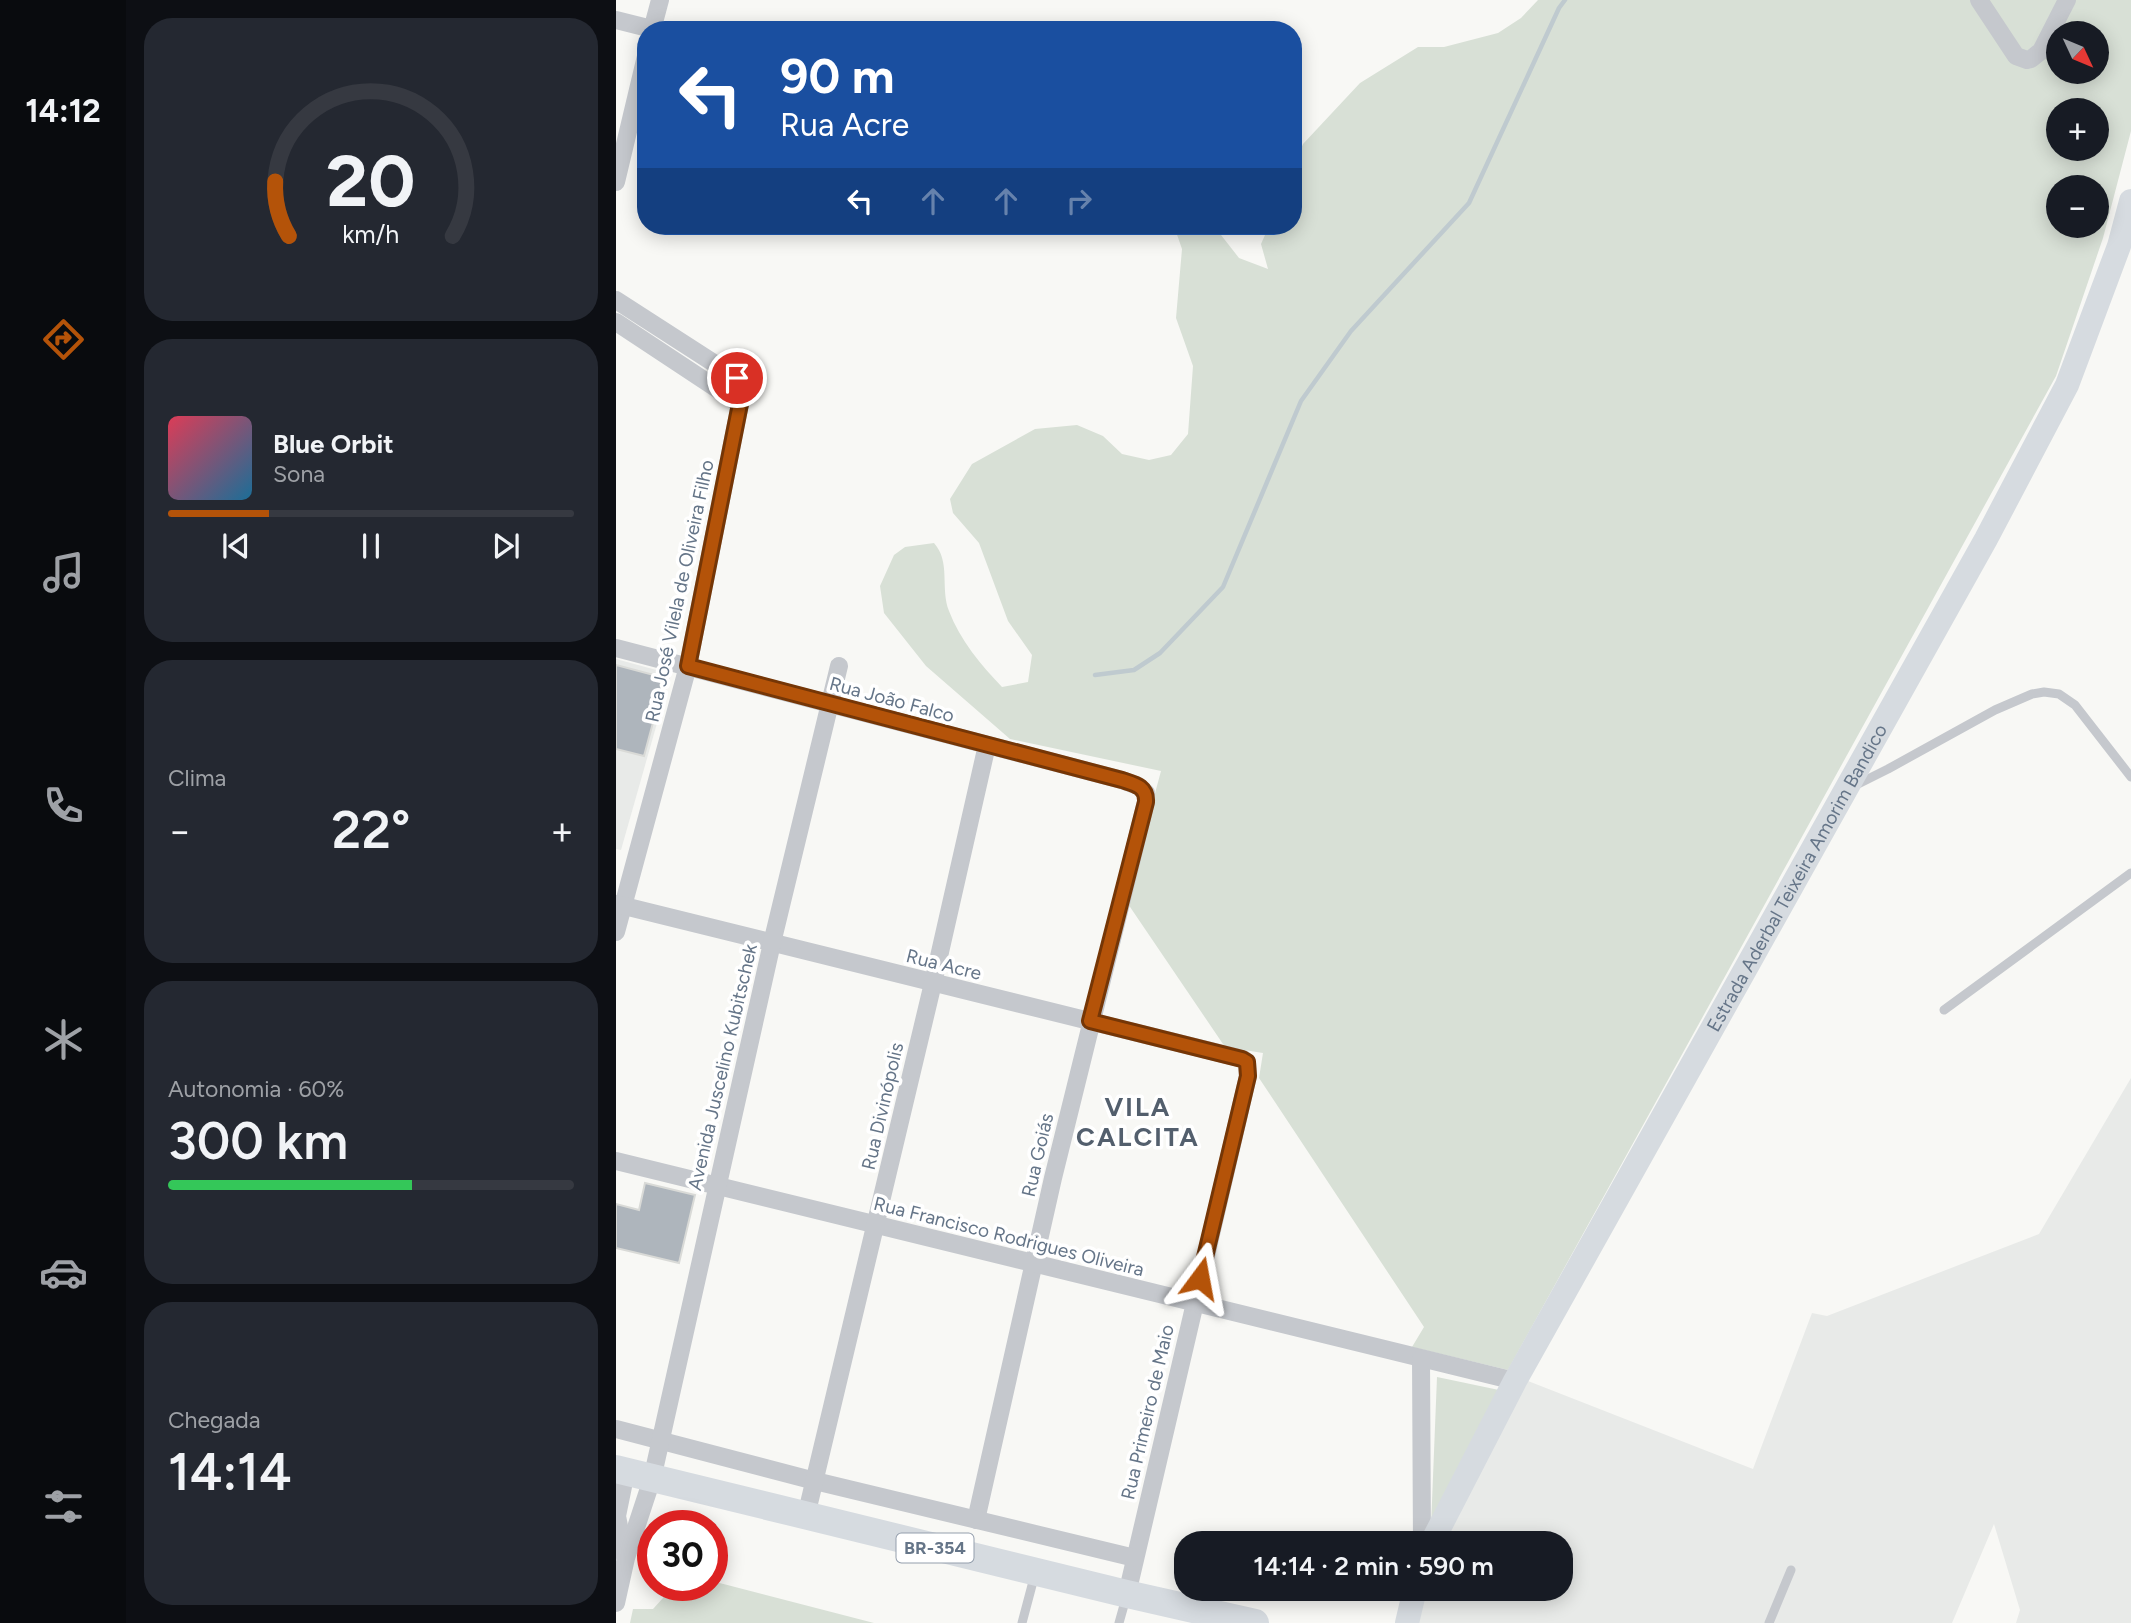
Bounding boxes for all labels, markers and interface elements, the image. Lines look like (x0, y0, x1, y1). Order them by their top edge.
north arrow (2046, 21, 2109, 84)
map controls (2046, 21, 2109, 238)
text: 90 m (780, 46, 895, 105)
icon: left (665, 49, 756, 140)
text: 14:12 (25, 92, 101, 130)
button: + (2046, 98, 2109, 161)
text: Rua Acre (780, 106, 909, 144)
text: 20 (326, 137, 416, 224)
button: − (2046, 175, 2109, 238)
icon: left (841, 182, 879, 220)
icon: ahead (914, 182, 952, 220)
icon: ahead (987, 182, 1025, 220)
icon: right (1060, 182, 1098, 220)
text: km/h (342, 218, 400, 248)
icon: directions (39, 315, 88, 364)
pin (707, 348, 767, 408)
icon: arrive (718, 359, 756, 397)
text: Blue Orbit (273, 428, 394, 460)
street label: Rua José Vilela de Oliveira Filho (640, 458, 719, 724)
text: Sona (273, 460, 325, 488)
icon: previous (217, 527, 255, 565)
icon: pause (352, 527, 390, 565)
icon: next (487, 527, 525, 565)
icon: music (39, 548, 88, 597)
street label: Rua João Falco (827, 672, 957, 727)
street label: Estrada Aderbal Teixeira Amorim Bandico (1702, 720, 1892, 1036)
text: Clima (168, 764, 226, 792)
icon: phone (39, 781, 88, 830)
text: 22° (332, 799, 410, 861)
text: − (168, 808, 192, 854)
text: + (550, 808, 574, 854)
street label: Avenida Juscelino Kubitschek (683, 941, 762, 1193)
street label: Rua Acre (904, 944, 984, 985)
icon: climate (39, 1015, 88, 1064)
street label: Rua Divinópolis (857, 1040, 908, 1172)
text: Autonomia · 60% (168, 1075, 344, 1103)
district label: VILA CALCITA (1076, 1091, 1200, 1153)
text: 300 km (168, 1110, 348, 1172)
street label: Rua Goiás (1017, 1111, 1058, 1199)
street label: Rua Francisco Rodrigues Oliveira (871, 1192, 1146, 1281)
position arrow (1163, 1241, 1237, 1315)
icon: car (39, 1248, 88, 1297)
street label: Rua Primeiro de Maio (1116, 1322, 1179, 1502)
text: Chegada (168, 1406, 260, 1434)
text: 14:14 (168, 1441, 292, 1503)
icon: filters (39, 1482, 88, 1531)
speed limit sign: 30 (637, 1510, 728, 1601)
road number: BR-354 (896, 1534, 974, 1562)
text: 14:14 · 2 min · 590 m (1253, 1550, 1494, 1582)

